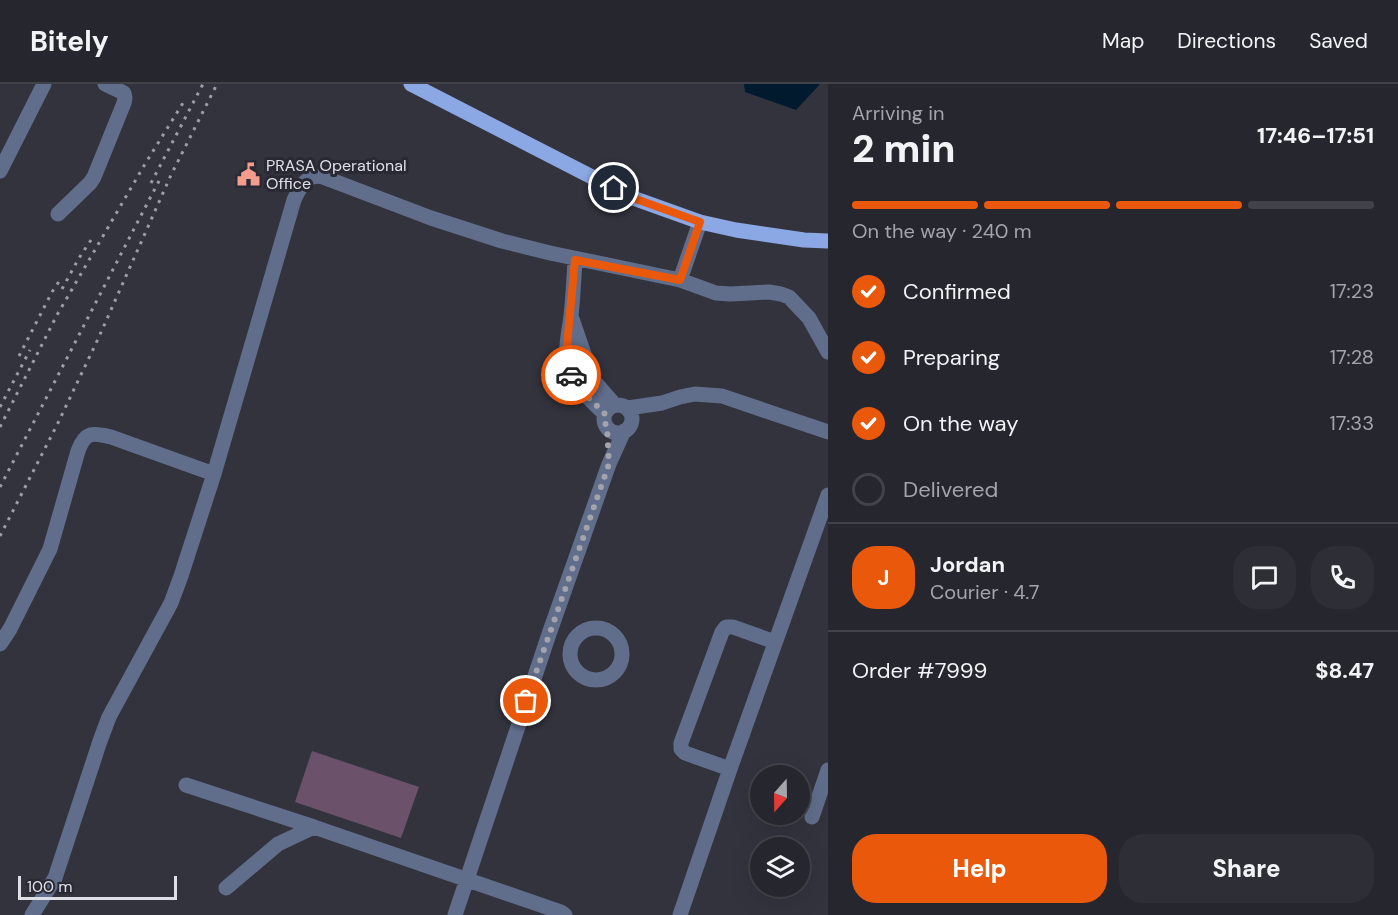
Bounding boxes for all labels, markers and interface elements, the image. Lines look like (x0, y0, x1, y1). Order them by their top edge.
text: Bitely (30, 23, 109, 60)
text: Map (1102, 27, 1144, 55)
text: Directions (1177, 27, 1276, 55)
text: Saved (1309, 27, 1368, 55)
text: Arriving in (852, 100, 944, 126)
text: 17:46–17:51 (1257, 121, 1374, 150)
text: 2 min (852, 123, 956, 174)
place label: PRASA Operational Office (266, 155, 407, 194)
public building icon: PRASA Operational Office (235, 161, 261, 187)
pin (588, 162, 639, 213)
icon: home (597, 171, 630, 204)
text: On the way · 240 m (852, 218, 1032, 244)
icon: check (852, 275, 885, 308)
text: Confirmed (903, 277, 1011, 306)
text: 17:23 (1330, 278, 1374, 304)
icon: check (852, 341, 885, 374)
text: Preparing (903, 343, 1000, 372)
text: 17:28 (1330, 344, 1374, 370)
courier (541, 345, 601, 405)
icon: car (555, 359, 588, 392)
icon: check (852, 407, 885, 440)
text: On the way (903, 409, 1018, 438)
text: 17:33 (1329, 410, 1374, 436)
text: Delivered (903, 475, 998, 504)
button: chat (1233, 546, 1296, 609)
button: phone (1311, 546, 1374, 609)
text: Jordan (930, 550, 1005, 579)
text: J (878, 563, 889, 592)
text: Courier · 4.7 (930, 579, 1039, 605)
text: Order #7999 (852, 656, 987, 685)
text: $8.47 (1315, 656, 1374, 685)
pin (500, 675, 551, 726)
icon: bag (509, 684, 542, 717)
north arrow (750, 765, 810, 825)
map controls (750, 765, 810, 897)
button: Help (852, 834, 1107, 903)
button: Share (1119, 834, 1374, 903)
button: layers (750, 837, 810, 897)
scale bar (18, 873, 177, 900)
text: 100 m (27, 876, 72, 897)

